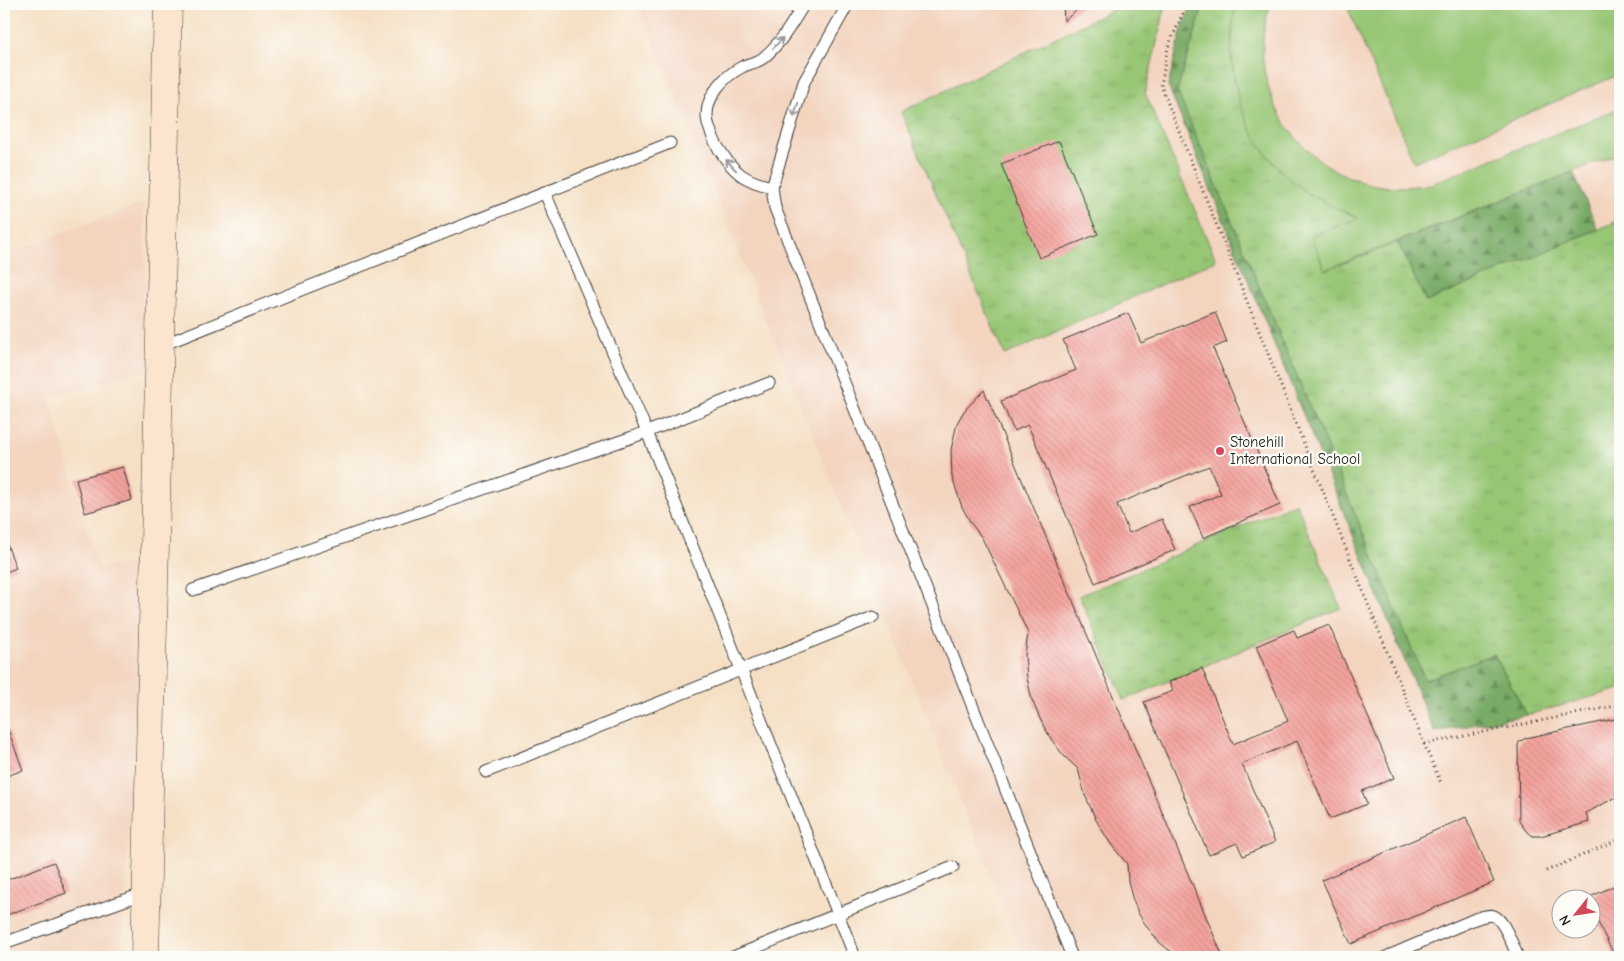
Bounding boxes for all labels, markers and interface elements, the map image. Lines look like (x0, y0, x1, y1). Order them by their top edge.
one-way arrow (772, 37, 783, 50)
one-way arrow (790, 101, 800, 117)
one-way arrow (725, 159, 737, 171)
place label: Stonehill International School (1230, 433, 1360, 468)
marker: Stonehill International School (1214, 445, 1226, 457)
north arrow (1552, 888, 1602, 938)
text: N (1556, 912, 1575, 928)

